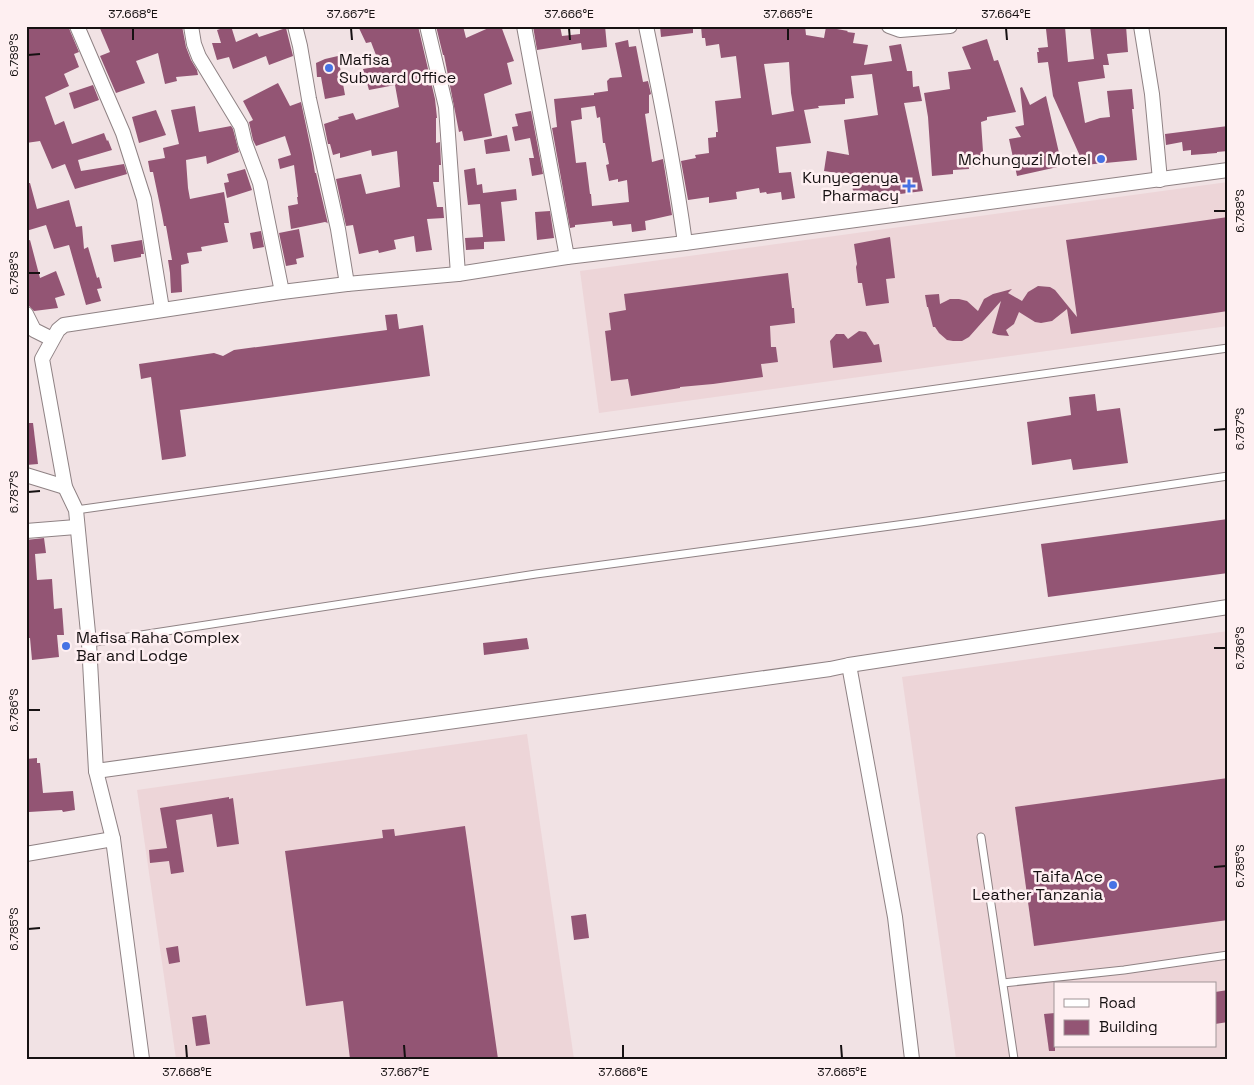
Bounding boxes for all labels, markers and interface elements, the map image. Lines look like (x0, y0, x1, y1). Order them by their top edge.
text: 37.668°E (108, 6, 158, 22)
text: 37.667°E (327, 6, 376, 22)
text: 37.666°E (544, 6, 594, 22)
text: 37.665°E (763, 6, 813, 22)
text: 37.664°E (981, 6, 1031, 22)
text: 6.789°S (6, 33, 22, 77)
place label: Mafisa Subward Office (339, 49, 456, 88)
marker: Mafisa Subward Office (323, 62, 335, 74)
place label: Mchunguzi Motel (958, 149, 1091, 170)
marker: Mchunguzi Motel (1095, 153, 1107, 165)
place label: Kunyegenya Pharmacy (802, 167, 899, 206)
marker: Kunyegenya Pharmacy (903, 180, 915, 192)
text: 6.788°S (1232, 189, 1248, 233)
text: 6.788°S (6, 251, 22, 295)
text: 6.787°S (1232, 408, 1248, 450)
text: 6.787°S (6, 471, 22, 513)
text: 6.786°S (1232, 626, 1248, 670)
place label: Mafisa Raha Complex Bar and Lodge (76, 627, 240, 666)
marker: Mafisa Raha Complex Bar and Lodge (60, 640, 72, 652)
text: 6.786°S (6, 688, 22, 732)
text: 6.785°S (1232, 844, 1248, 888)
place label: Taifa Ace Leather Tanzania (972, 866, 1103, 905)
marker: Taifa Ace Leather Tanzania (1107, 879, 1119, 891)
text: 6.785°S (6, 907, 22, 951)
legend (1054, 982, 1216, 1048)
text: Road (1099, 993, 1136, 1012)
text: Building (1099, 1017, 1158, 1036)
text: 37.668°E (162, 1064, 212, 1080)
text: 37.667°E (381, 1064, 430, 1080)
text: 37.666°E (598, 1064, 648, 1080)
text: 37.665°E (817, 1064, 867, 1080)

